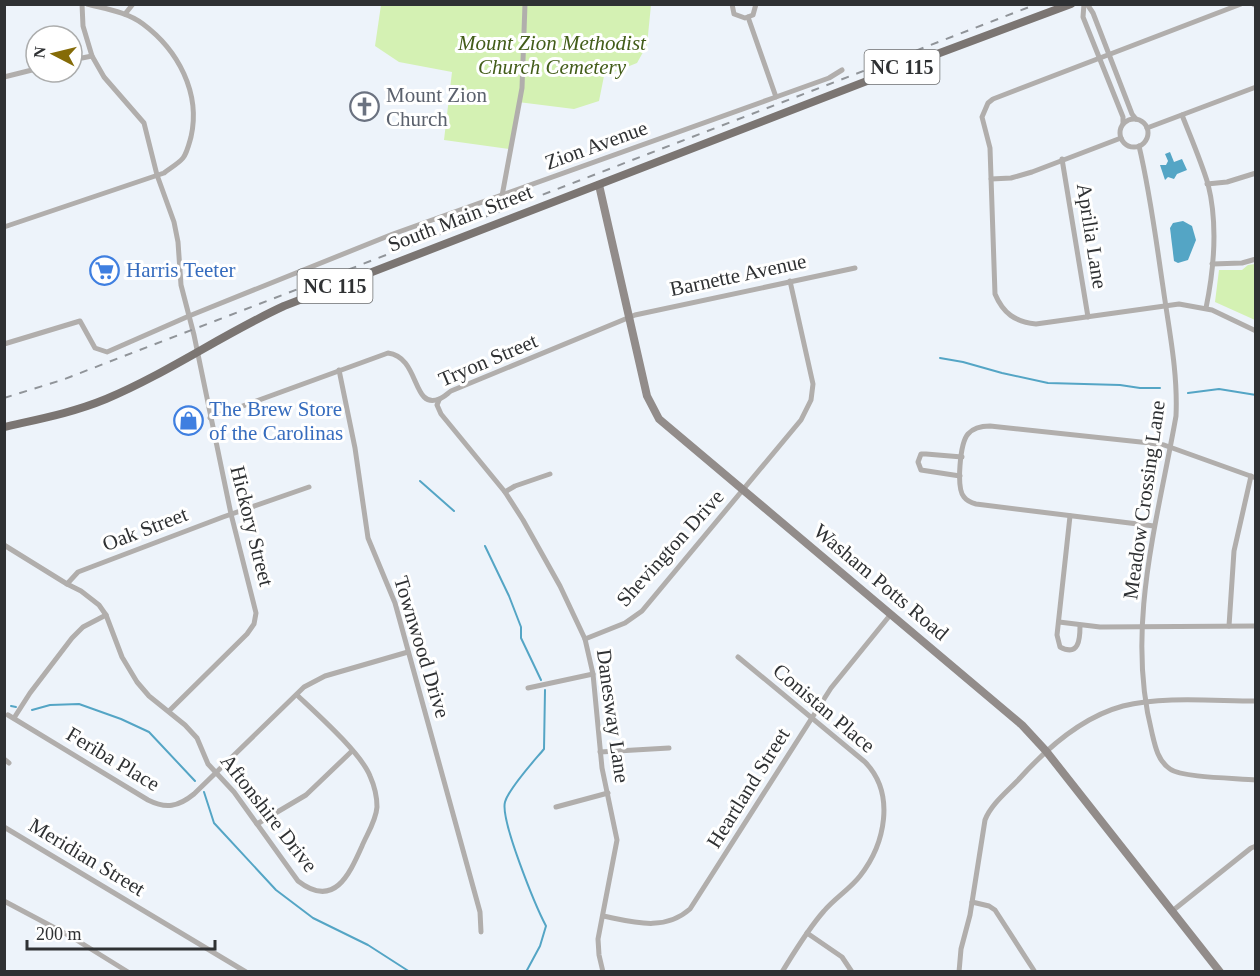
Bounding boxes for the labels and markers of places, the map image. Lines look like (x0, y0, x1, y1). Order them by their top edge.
place label: Mount Zion Church (386, 83, 487, 131)
church icon: Mount Zion Church (349, 91, 381, 123)
supermarket icon: Harris Teeter (89, 254, 121, 286)
place label: Harris Teeter (126, 258, 236, 282)
place label: The Brew Store of the Carolinas (209, 397, 343, 445)
shop icon: The Brew Store of the Carolinas (172, 405, 204, 437)

